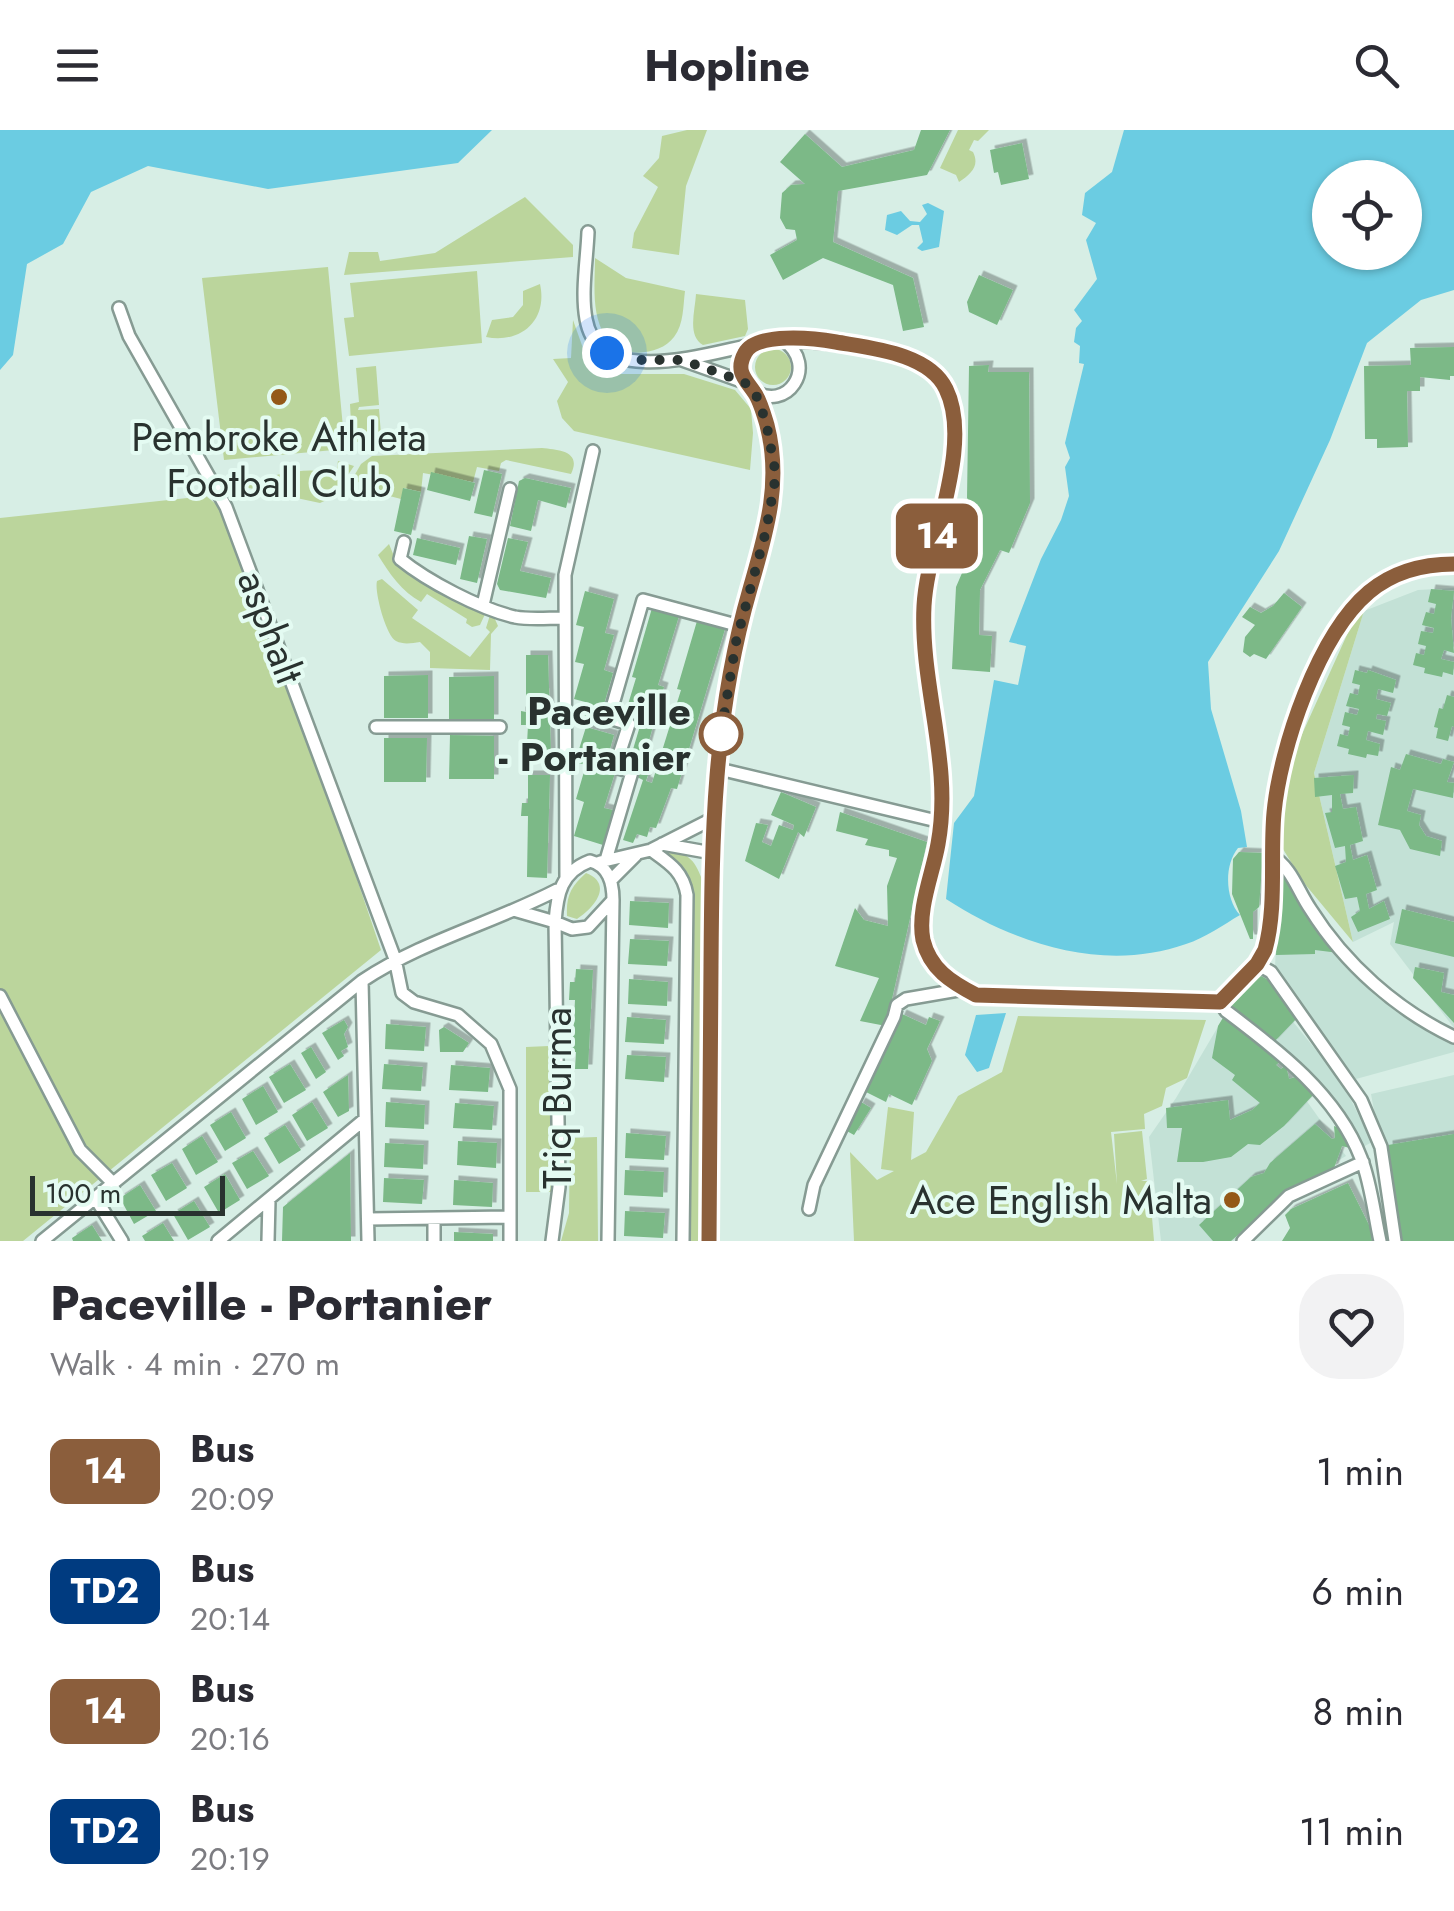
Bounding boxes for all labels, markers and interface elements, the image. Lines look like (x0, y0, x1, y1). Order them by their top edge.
text: Hopline (644, 33, 810, 98)
icon: menu (50, 38, 105, 93)
icon: search (1349, 38, 1404, 93)
map controls (1312, 160, 1422, 270)
button: locate (1312, 160, 1422, 270)
your location (582, 328, 632, 378)
marker: Pembroke Athleta Football Club (268, 386, 290, 408)
place label: Pembroke Athleta Football Club (131, 408, 427, 512)
line badge: 14 (892, 504, 982, 568)
text: 14 (916, 511, 958, 561)
street label: asphalt (223, 562, 319, 692)
place label: Paceville - Portanier (499, 682, 692, 786)
marker: Paceville - Portanier (700, 713, 742, 755)
street label: Triq Burma (528, 1007, 586, 1189)
scale bar (30, 1171, 225, 1216)
place label: Ace English Malta (910, 1171, 1212, 1229)
text: 100 m (45, 1173, 121, 1214)
marker: Ace English Malta (1221, 1189, 1243, 1211)
text: Paceville - Portanier (50, 1269, 492, 1338)
button: heart (1299, 1274, 1404, 1379)
text: Walk · 4 min · 270 m (50, 1341, 340, 1387)
text: Bus (190, 1421, 254, 1476)
text: 1 min (1316, 1444, 1404, 1499)
text: 14 (84, 1446, 126, 1496)
text: 20:09 (190, 1476, 275, 1522)
text: Bus (190, 1541, 254, 1596)
text: 6 min (1311, 1564, 1404, 1619)
text: TD2 (71, 1566, 139, 1616)
text: 20:14 (190, 1596, 270, 1642)
text: Bus (190, 1661, 254, 1716)
text: 8 min (1312, 1684, 1404, 1739)
text: 14 (84, 1686, 126, 1736)
text: 20:16 (190, 1716, 270, 1762)
text: Bus (190, 1781, 254, 1836)
text: 11 min (1299, 1804, 1404, 1859)
text: TD2 (71, 1806, 139, 1856)
text: 20:19 (190, 1836, 270, 1882)

